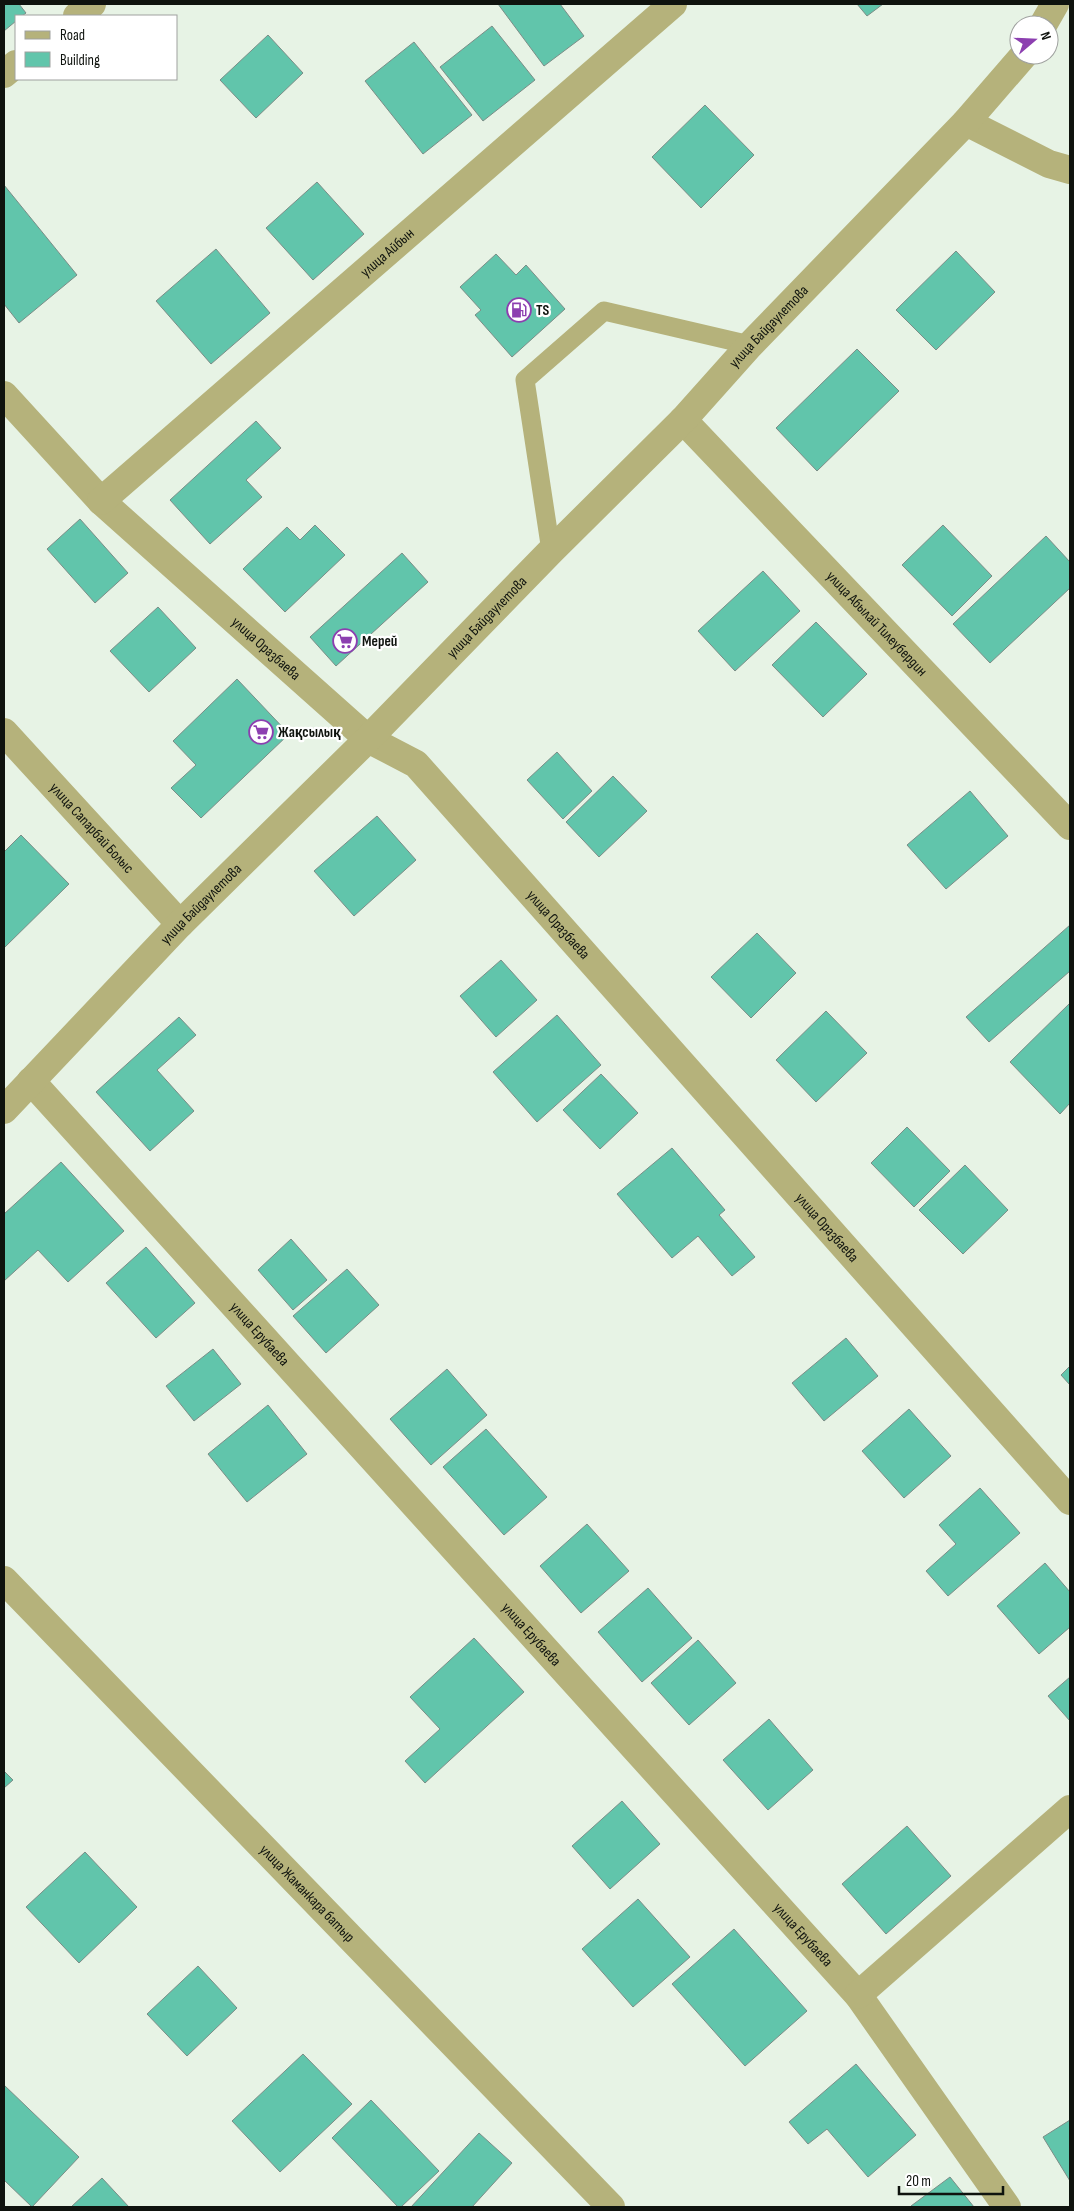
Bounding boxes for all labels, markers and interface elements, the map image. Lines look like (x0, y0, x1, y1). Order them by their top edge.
legend (15, 15, 178, 80)
north arrow (1009, 15, 1059, 65)
text: Road (60, 26, 85, 45)
text: N (1037, 30, 1055, 42)
text: Building (60, 51, 100, 70)
street label: улица Айбын (356, 224, 418, 281)
street label: улица Байдаулетова (725, 281, 813, 372)
fuel station icon: TS (506, 297, 532, 323)
place label: TS (536, 301, 549, 320)
street label: улица Абылай Тилеубердин (822, 567, 932, 680)
street label: улица Байдаулетова (443, 572, 531, 662)
street label: улица Оразбаева (228, 612, 305, 684)
supermarket icon: Мерей (332, 628, 358, 654)
place label: Мерей (362, 632, 397, 651)
supermarket icon: Жақсылық (248, 719, 274, 745)
place label: Жақсылық (278, 723, 341, 742)
street label: улица Cапарбай Болыс (46, 778, 138, 877)
street label: улица Байдаулетова (156, 859, 246, 948)
street label: улица Оразбаева (523, 886, 594, 963)
street label: улица Оразбаева (791, 1189, 863, 1266)
street label: улица Ерубаева (226, 1298, 294, 1370)
street label: улица Ерубаева (498, 1598, 565, 1670)
street label: улица Жаманкара батыр (256, 1840, 359, 1946)
street label: улица Ерубаева (769, 1899, 837, 1971)
scale bar (899, 2164, 1003, 2196)
text: 20 m (906, 2172, 931, 2191)

